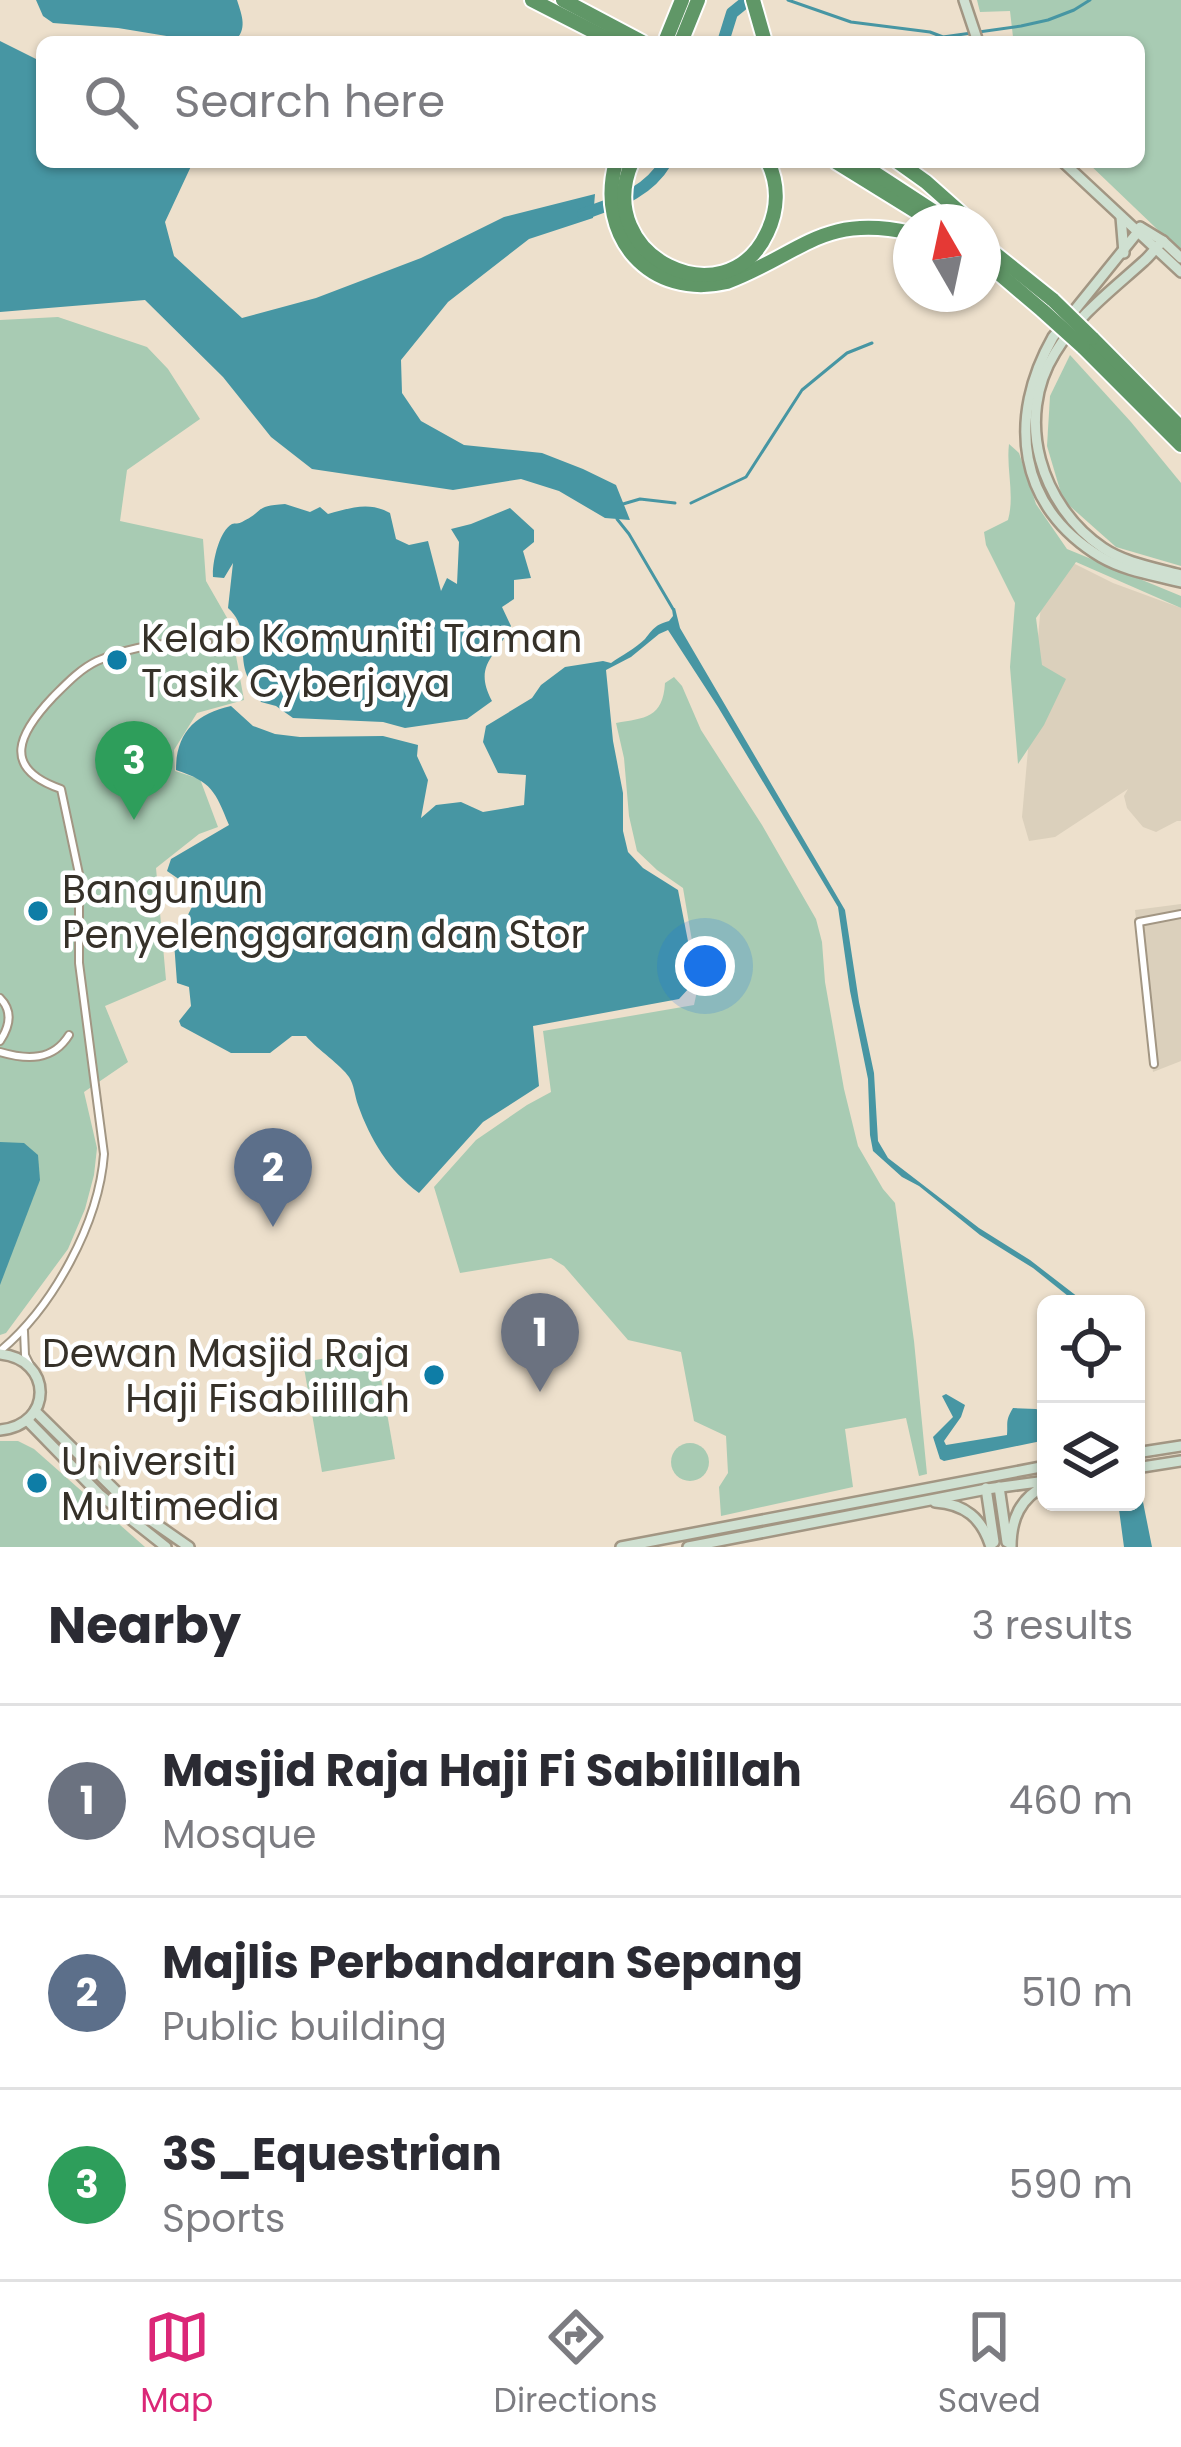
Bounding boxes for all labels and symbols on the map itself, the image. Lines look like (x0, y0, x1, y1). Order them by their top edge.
north arrow (893, 204, 1001, 312)
place label: Kelab Komuniti Taman Tasik Cyberjaya (141, 611, 582, 711)
marker: Kelab Komuniti Taman Tasik Cyberjaya (104, 647, 130, 673)
pin: 3 (95, 721, 173, 820)
place label: Bangunun Penyelenggaraan dan Stor (62, 862, 585, 962)
marker: Bangunun Penyelenggaraan dan Stor (25, 898, 51, 924)
your location (675, 936, 735, 996)
pin: 2 (234, 1128, 312, 1227)
pin: 1 (501, 1293, 579, 1392)
place label: Dewan Masjid Raja Haji Fisabilillah (42, 1326, 410, 1426)
marker: Dewan Masjid Raja Haji Fisabilillah (421, 1362, 447, 1388)
place label: Universiti Multimedia (61, 1434, 280, 1534)
marker: Universiti Multimedia (24, 1470, 50, 1496)

